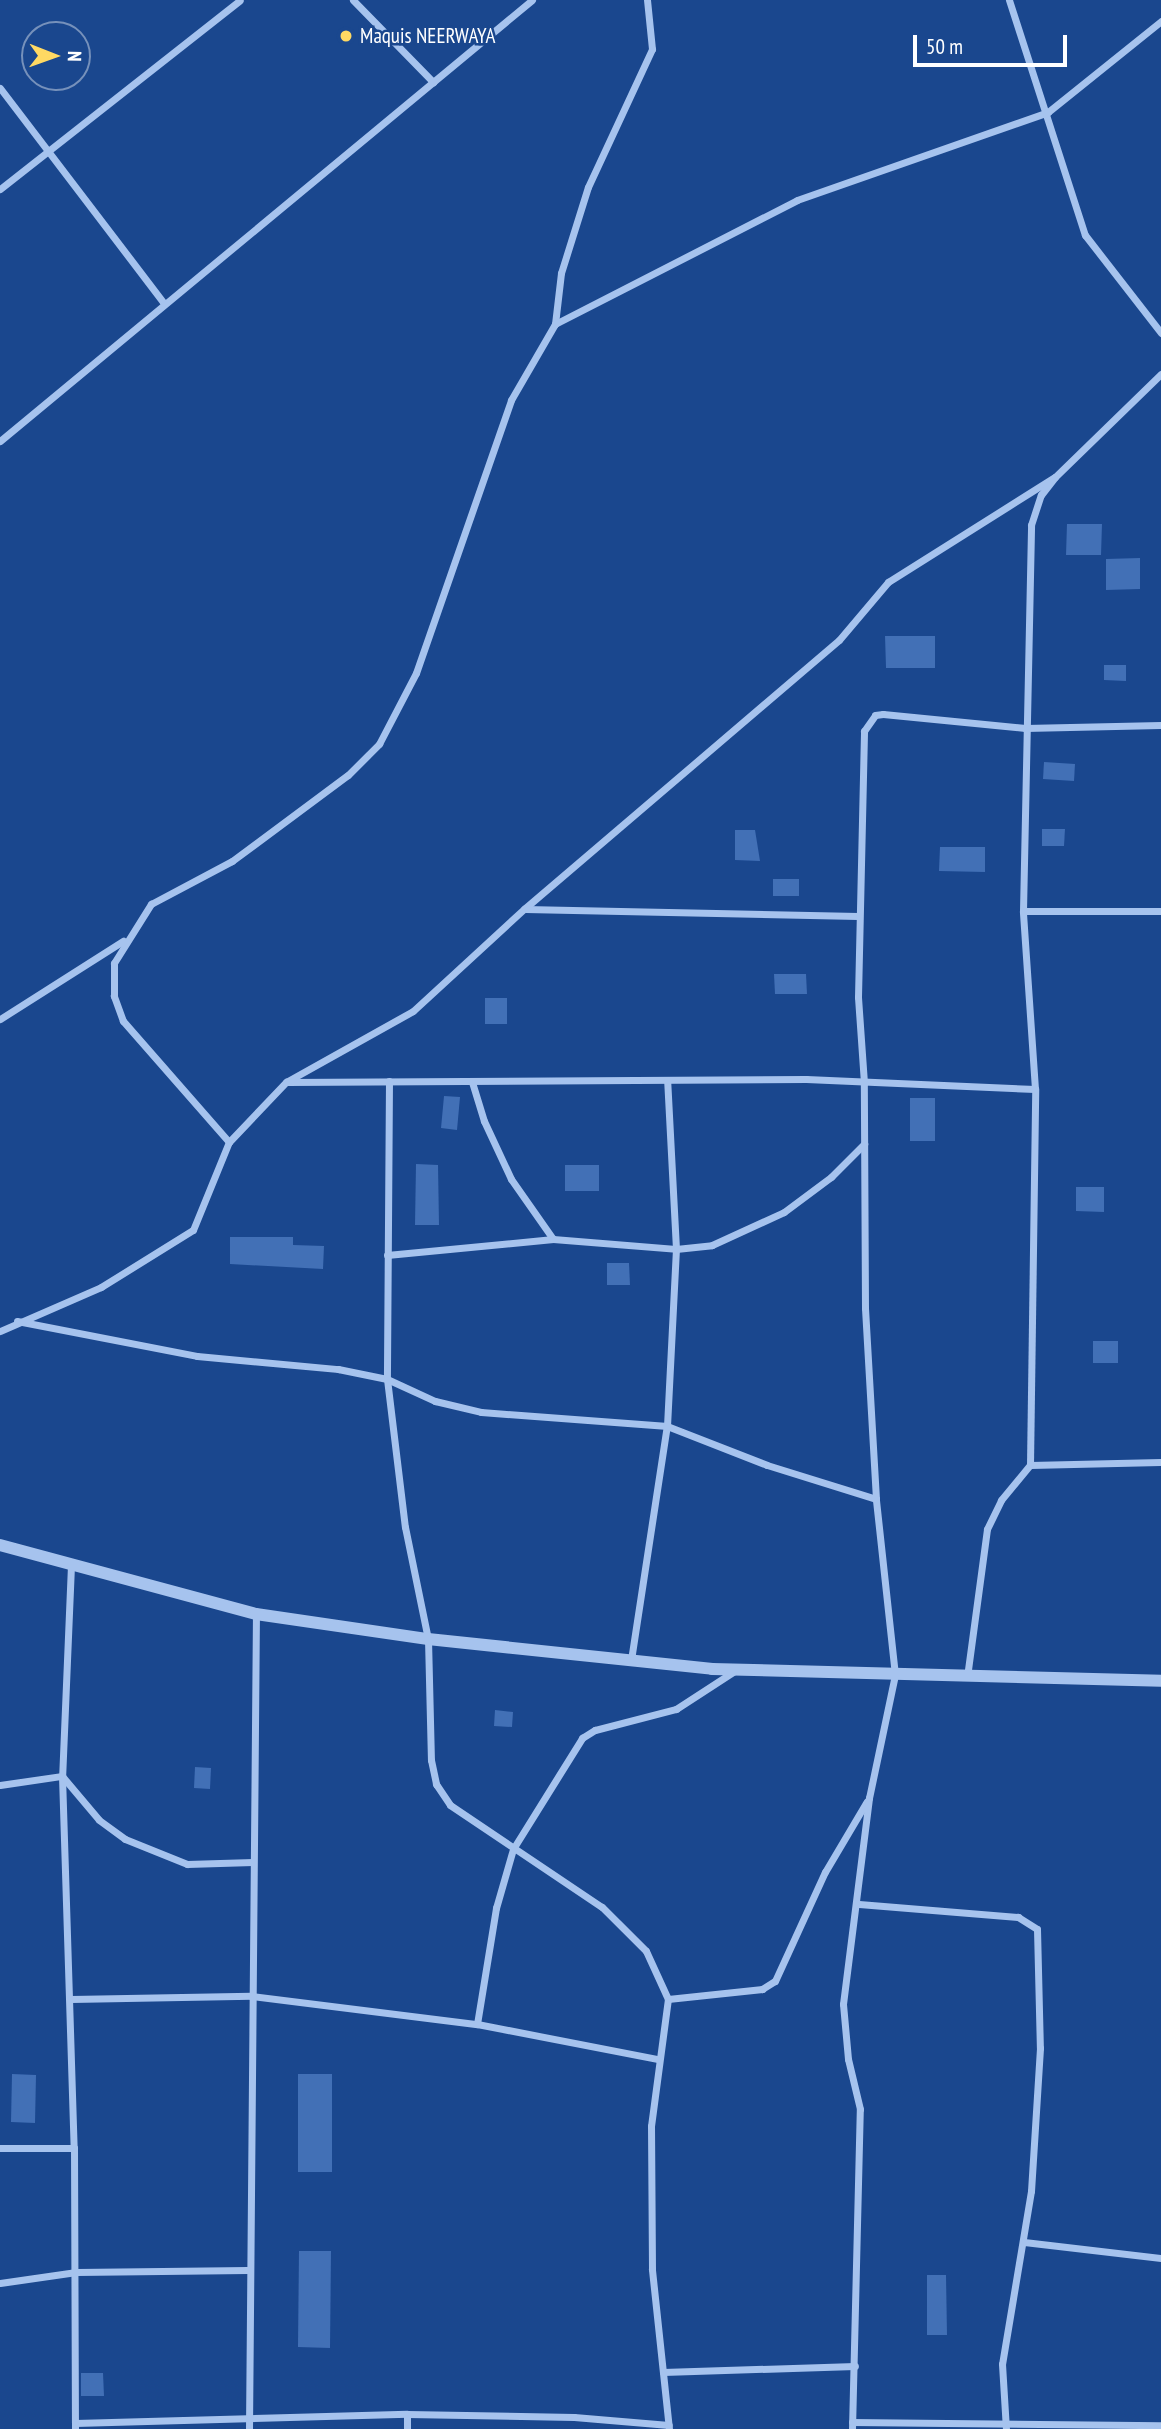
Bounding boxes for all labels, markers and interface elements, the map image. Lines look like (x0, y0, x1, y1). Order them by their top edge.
north arrow (21, 21, 91, 91)
scale bar (916, 21, 1070, 65)
place label: Maquis NEERWAYA (360, 23, 495, 49)
marker: Maquis NEERWAYA (338, 28, 354, 44)
text: 50 m (926, 33, 963, 60)
text: N (63, 51, 87, 62)

